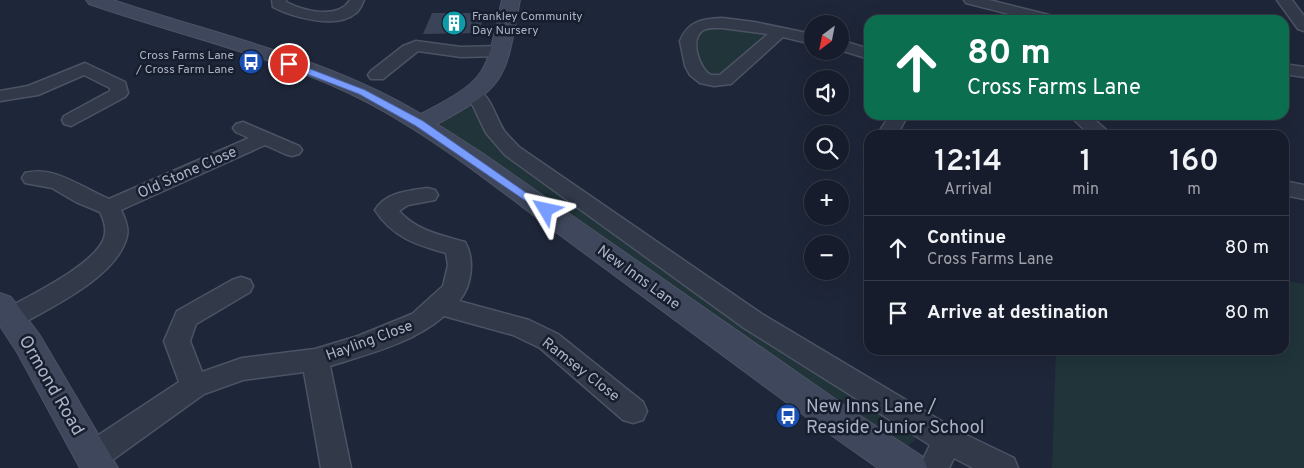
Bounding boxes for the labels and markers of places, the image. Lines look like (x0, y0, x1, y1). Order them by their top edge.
place label: Frankley Community Day Nursery (472, 9, 583, 39)
building icon: Frankley Community Day Nursery (441, 10, 467, 36)
pin (268, 43, 310, 85)
place label: Cross Farms Lane / Cross Farm Lane (135, 48, 234, 78)
bus stop icon: Cross Farms Lane / Cross Farm Lane (238, 49, 264, 75)
place label: New Inns Lane / Reaside Junior School (806, 396, 985, 440)
bus stop icon: New Inns Lane / Reaside Junior School (775, 403, 801, 429)

